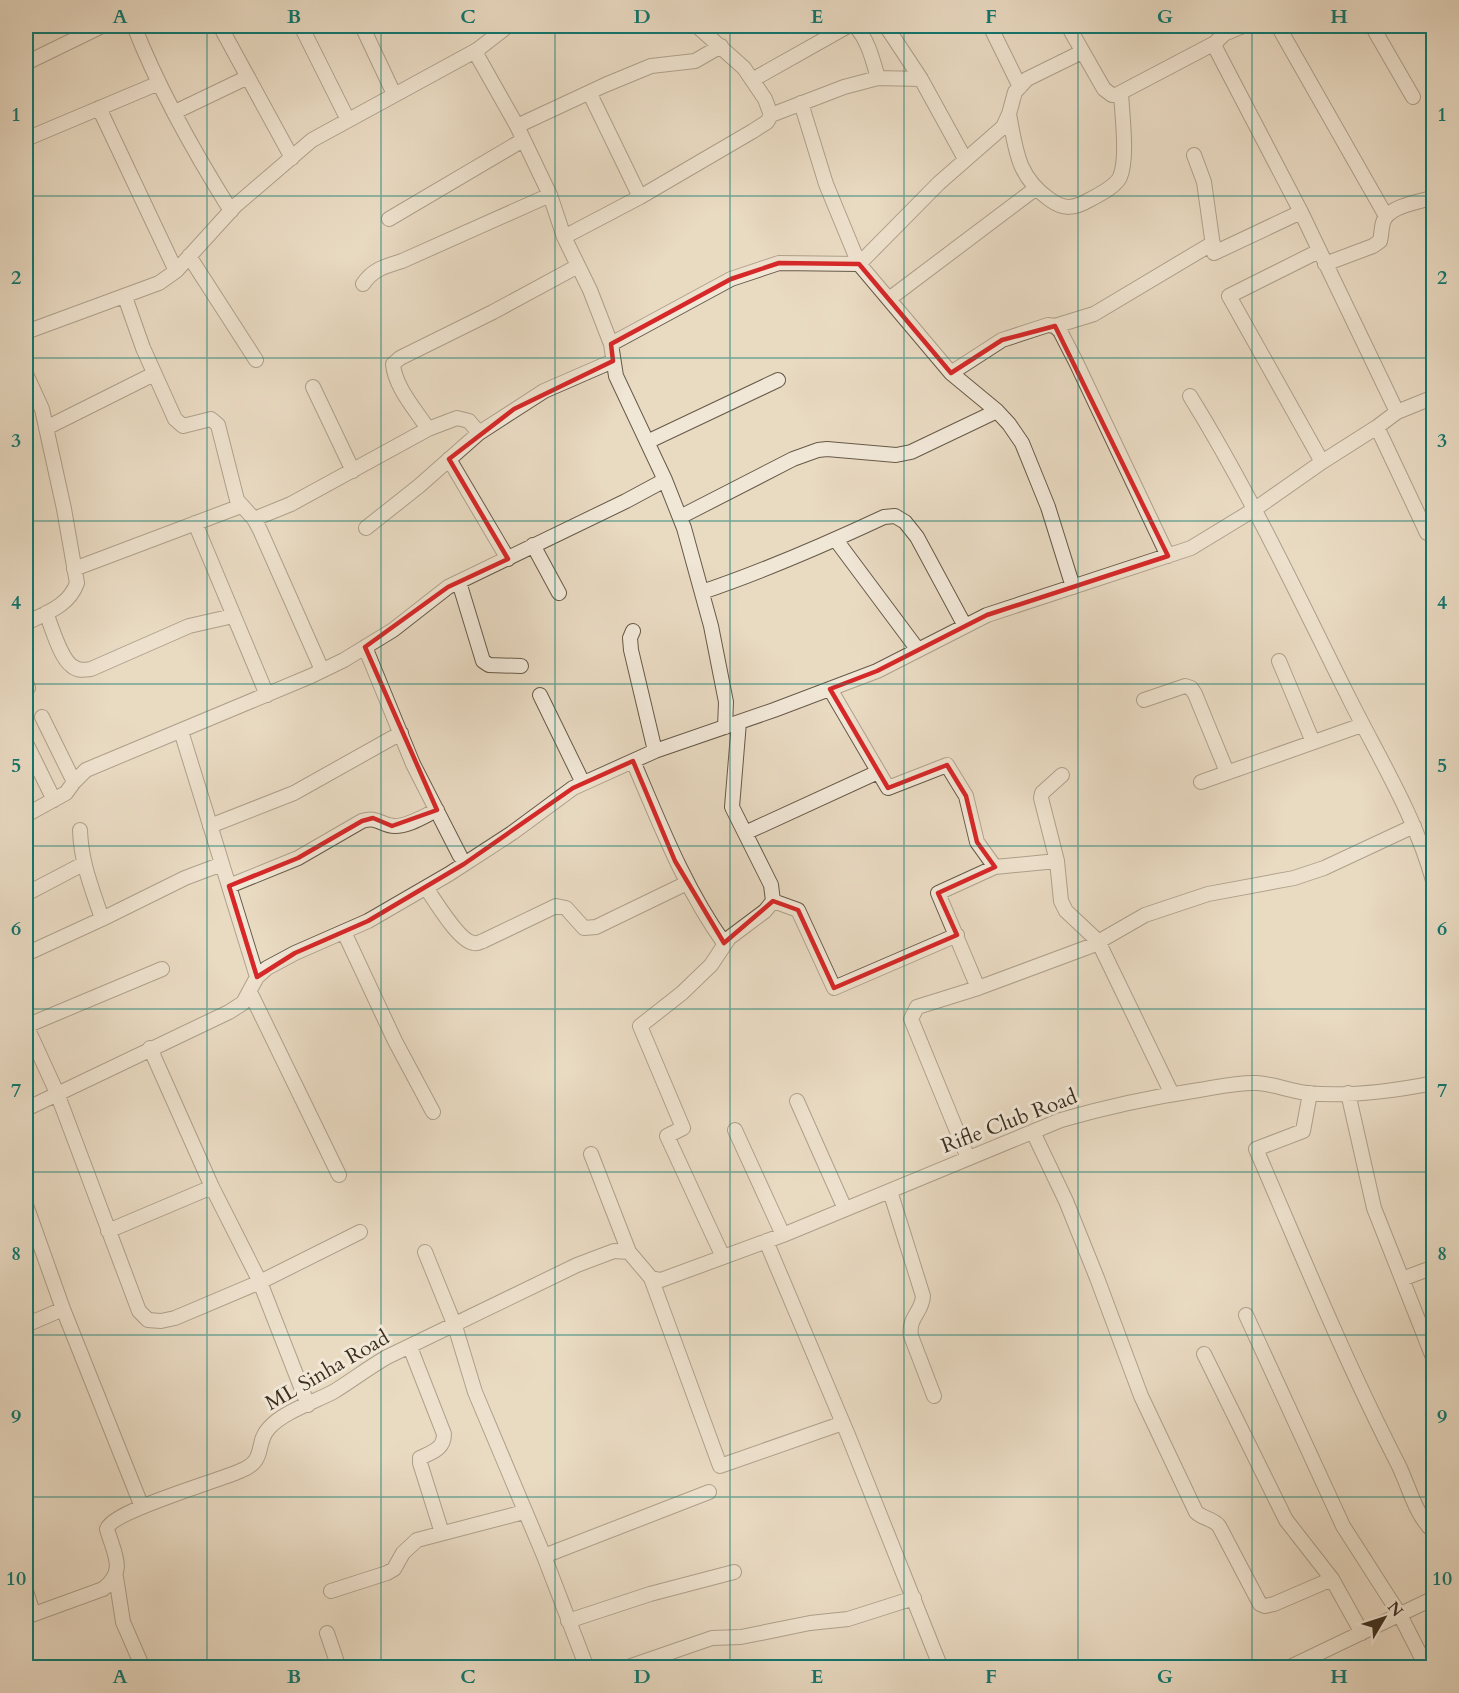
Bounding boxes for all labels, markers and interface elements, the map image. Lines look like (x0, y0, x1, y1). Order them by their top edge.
text: A (112, 3, 128, 30)
text: B (287, 3, 301, 30)
text: C (460, 3, 476, 30)
text: D (633, 3, 651, 30)
text: E (811, 3, 823, 30)
text: F (985, 3, 997, 30)
text: G (1157, 3, 1173, 30)
text: H (1330, 3, 1348, 30)
text: 1 (11, 101, 21, 128)
text: 1 (1437, 101, 1447, 128)
text: 2 (11, 264, 21, 291)
text: 2 (1437, 264, 1447, 291)
text: 3 (11, 427, 21, 454)
text: 3 (1437, 427, 1447, 454)
text: 4 (11, 589, 21, 616)
text: 4 (1437, 589, 1447, 616)
text: 5 (11, 752, 21, 779)
text: 5 (1437, 752, 1447, 779)
text: 6 (11, 915, 21, 942)
text: 6 (1437, 915, 1447, 942)
text: 7 (11, 1077, 21, 1104)
text: 7 (1437, 1077, 1447, 1104)
street label: Rifle Club Road (937, 1082, 1081, 1161)
text: 8 (11, 1240, 21, 1267)
text: 8 (1437, 1240, 1447, 1267)
street label: ML Sinha Road (260, 1323, 395, 1418)
text: 9 (11, 1403, 21, 1430)
text: 9 (1437, 1403, 1447, 1430)
text: 10 (6, 1565, 26, 1592)
text: 10 (1432, 1565, 1452, 1592)
north arrow (1354, 1588, 1414, 1648)
text: N (1382, 1597, 1408, 1622)
text: A (112, 1663, 128, 1690)
text: B (287, 1663, 301, 1690)
text: C (460, 1663, 476, 1690)
text: D (633, 1663, 651, 1690)
text: E (811, 1663, 823, 1690)
text: F (985, 1663, 997, 1690)
text: G (1157, 1663, 1173, 1690)
text: H (1330, 1663, 1348, 1690)

